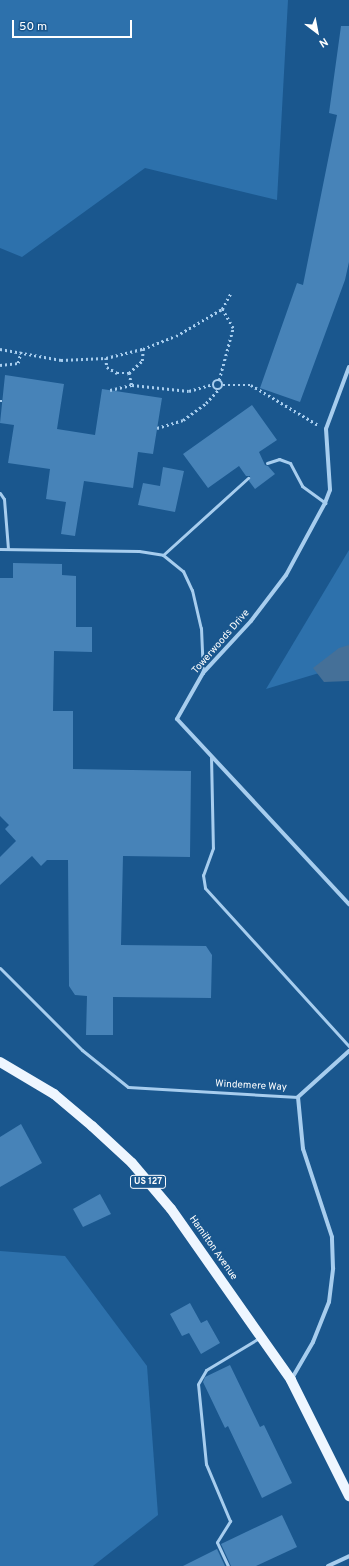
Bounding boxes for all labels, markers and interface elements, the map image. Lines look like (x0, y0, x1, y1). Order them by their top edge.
scale bar (14, 12, 134, 38)
north arrow (297, 12, 337, 52)
text: 50 m (19, 19, 47, 35)
text: N (316, 34, 330, 50)
street label: Towerwoods Drive (190, 607, 252, 677)
street label: Windemere Way (215, 1078, 287, 1094)
road number: US 127 (129, 1175, 167, 1189)
street label: Hamilton Avenue (186, 1213, 240, 1283)

